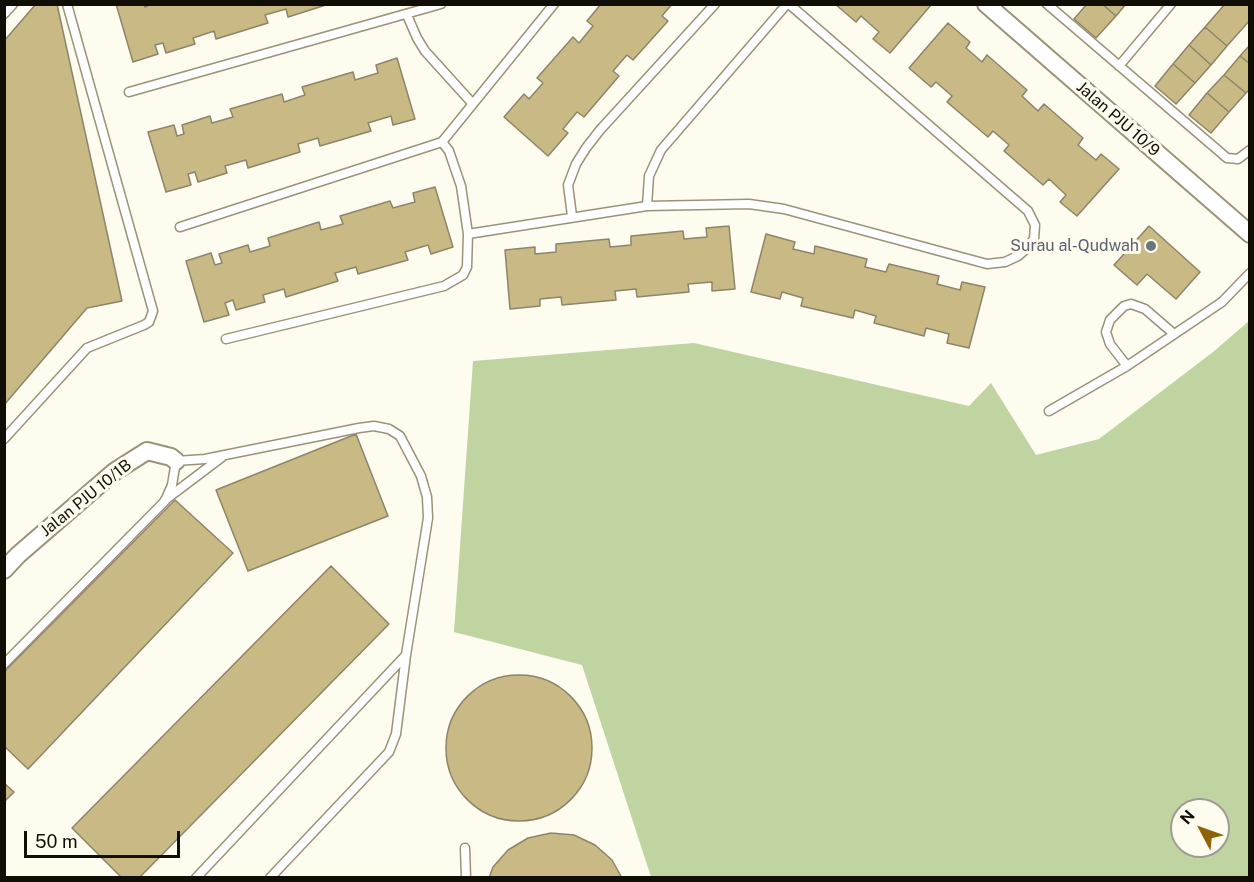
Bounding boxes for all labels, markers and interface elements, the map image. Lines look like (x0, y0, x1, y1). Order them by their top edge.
street label: Jalan PJU 10/9 (1072, 78, 1164, 160)
place label: Surau al-Qudwah (1010, 236, 1139, 256)
marker: Surau al-Qudwah (1144, 239, 1158, 253)
street label: Jalan PJU 10/1B (37, 455, 135, 541)
north arrow (1170, 798, 1230, 858)
text: N (1176, 806, 1199, 828)
scale bar (27, 819, 183, 857)
text: 50 m (35, 831, 78, 852)

